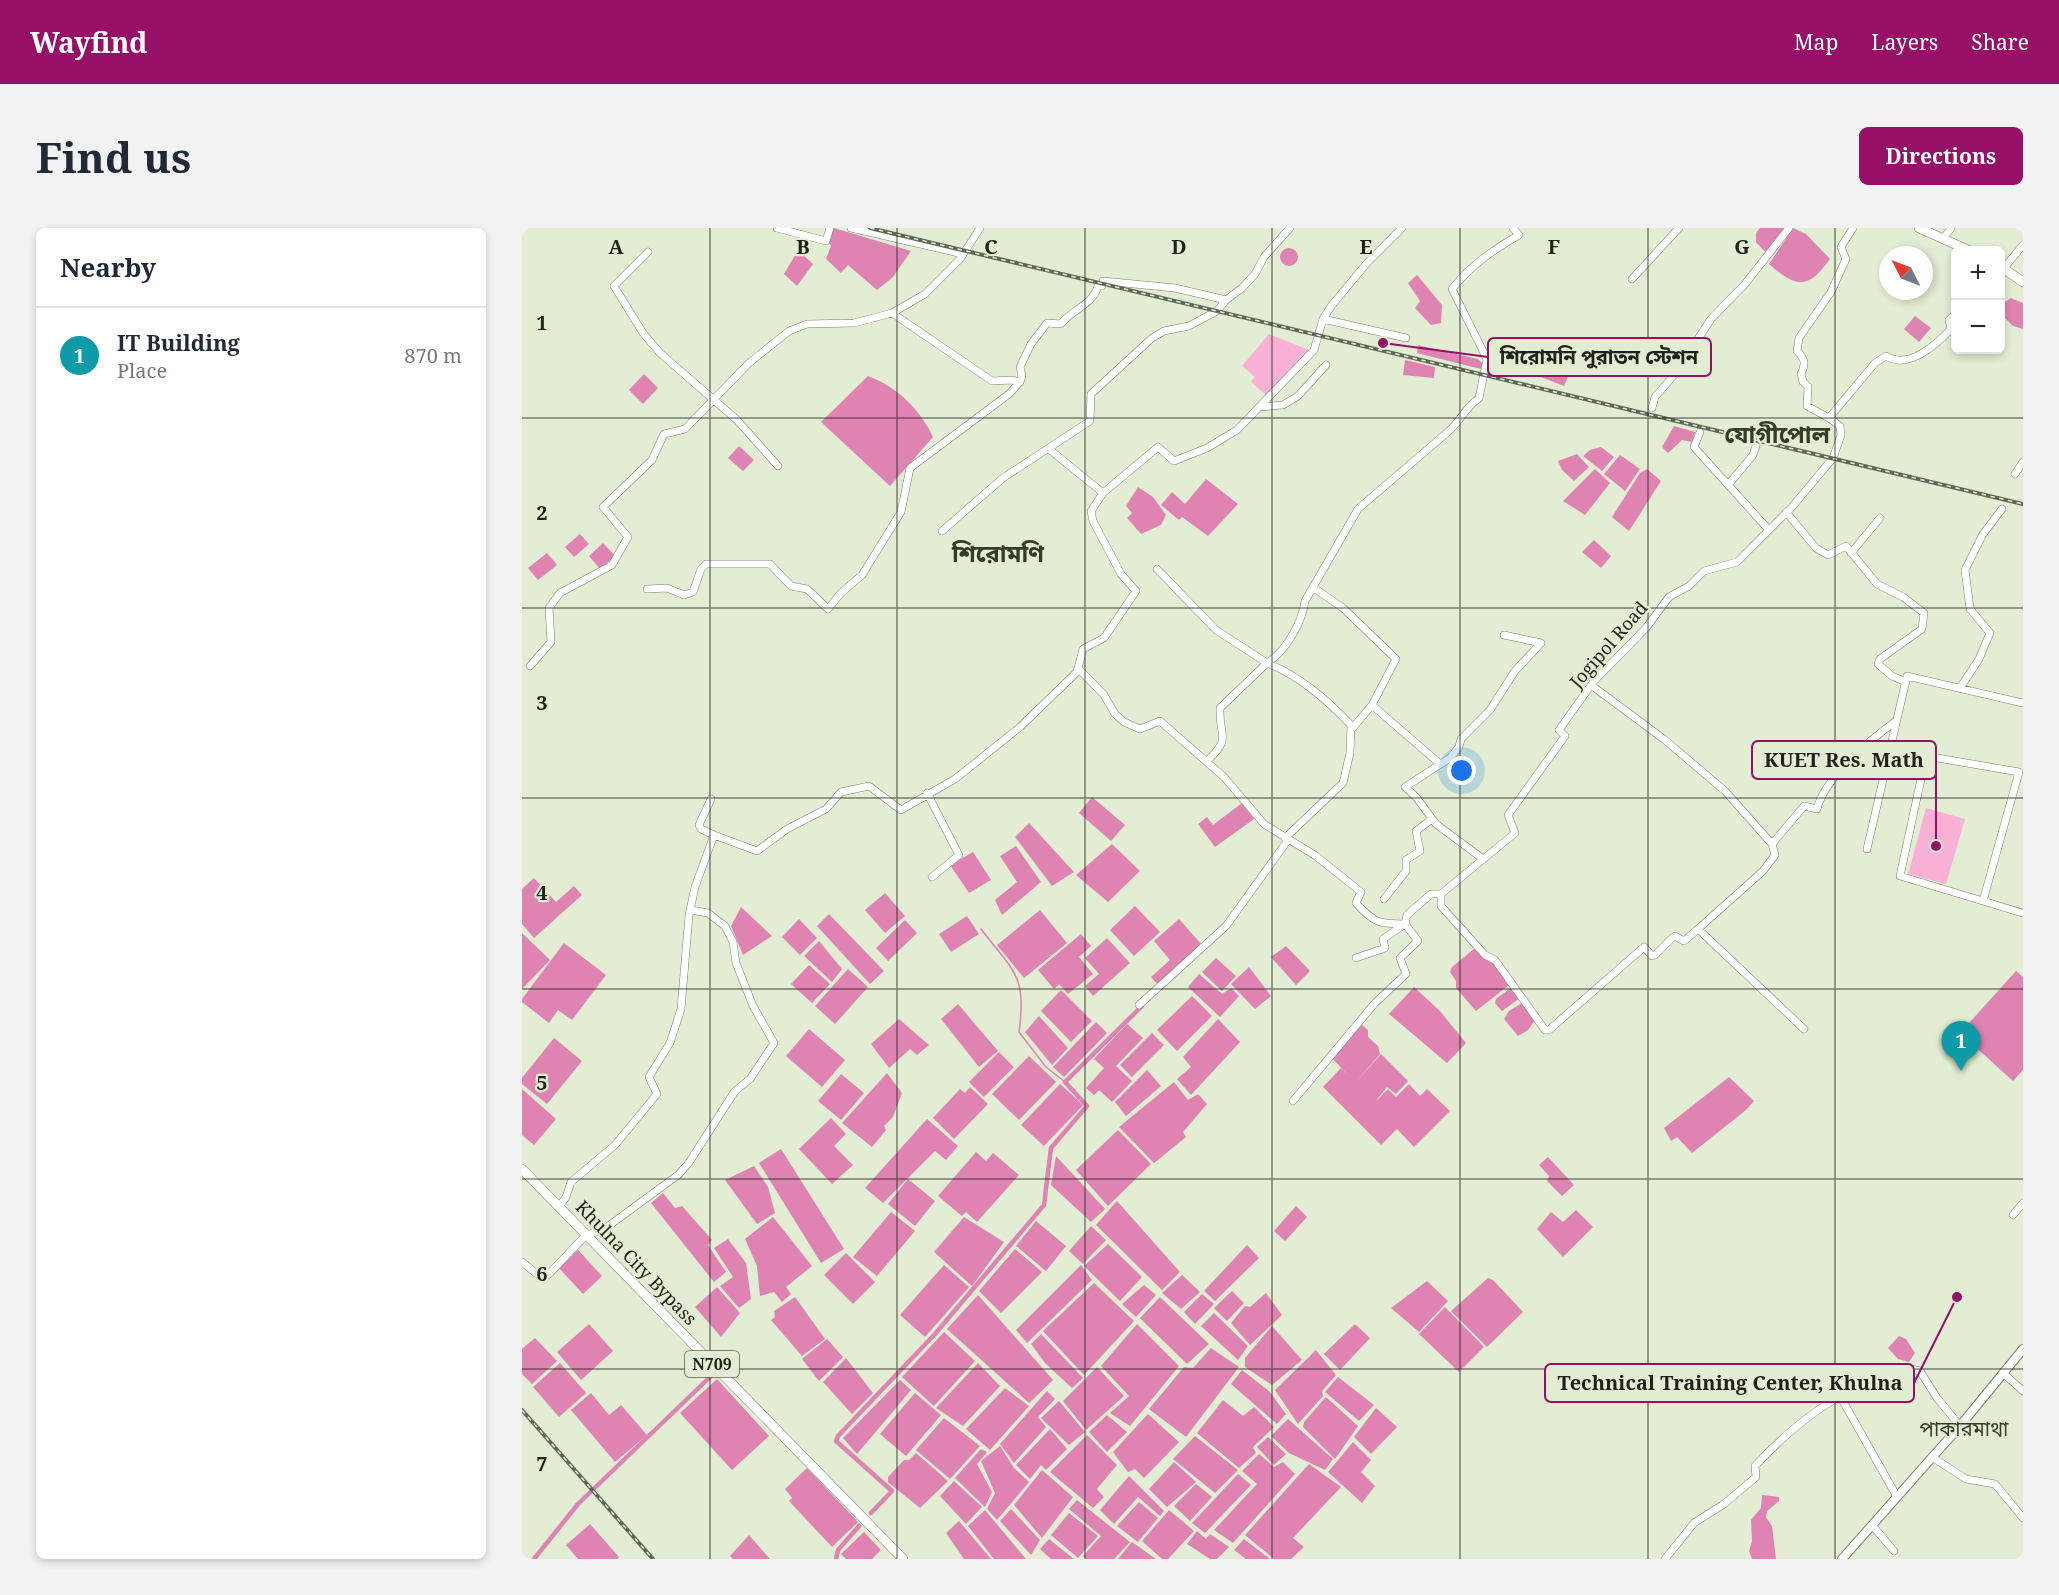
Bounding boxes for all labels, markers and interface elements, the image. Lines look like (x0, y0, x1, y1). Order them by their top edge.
text: Wayfind (30, 23, 148, 61)
text: Map (1794, 28, 1838, 56)
text: Layers (1871, 28, 1938, 56)
text: Share (1971, 28, 2029, 56)
button: Directions (1859, 127, 2023, 185)
text: Find us (36, 128, 191, 185)
text: A (608, 233, 624, 260)
text: B (796, 233, 810, 260)
text: C (984, 233, 998, 260)
text: D (1171, 233, 1187, 260)
text: E (1359, 233, 1373, 260)
text: F (1548, 233, 1560, 260)
text: G (1734, 233, 1750, 260)
north arrow (1879, 246, 1933, 300)
map controls (1951, 246, 2005, 354)
button: + (1951, 246, 2005, 300)
text: Nearby (60, 249, 156, 285)
button: − (1951, 300, 2005, 354)
text: 1 (536, 309, 548, 336)
text: IT Building (117, 327, 240, 357)
callout: শিরোমনি পুরাতন স্টেশন (1488, 338, 1711, 376)
text: 1 (74, 342, 85, 369)
text: 870 m (404, 342, 462, 369)
text: শিরোমনি পুরাতন স্টেশন (1499, 343, 1699, 370)
text: Place (117, 357, 167, 384)
district label: যোগীপোল (1724, 417, 1831, 450)
text: 2 (536, 499, 548, 526)
district label: শিরোমণি (951, 536, 1044, 569)
street label: Jogipol Road (1563, 596, 1653, 693)
text: 3 (536, 689, 548, 716)
callout: KUET Res. Math (1752, 741, 1936, 779)
text: KUET Res. Math (1764, 746, 1924, 773)
your location (1447, 756, 1476, 785)
text: 4 (536, 879, 548, 906)
pin: 1 (1942, 1022, 1980, 1071)
text: 5 (536, 1069, 548, 1096)
street label: Khulna City Bypass (571, 1195, 702, 1330)
text: 6 (536, 1260, 548, 1287)
road number: N709 (685, 1351, 739, 1377)
callout: Technical Training Center, Khulna (1545, 1364, 1914, 1402)
text: Technical Training Center, Khulna (1557, 1369, 1903, 1396)
district label: পাকারমাথা (1920, 1415, 2009, 1442)
text: 7 (536, 1450, 548, 1477)

